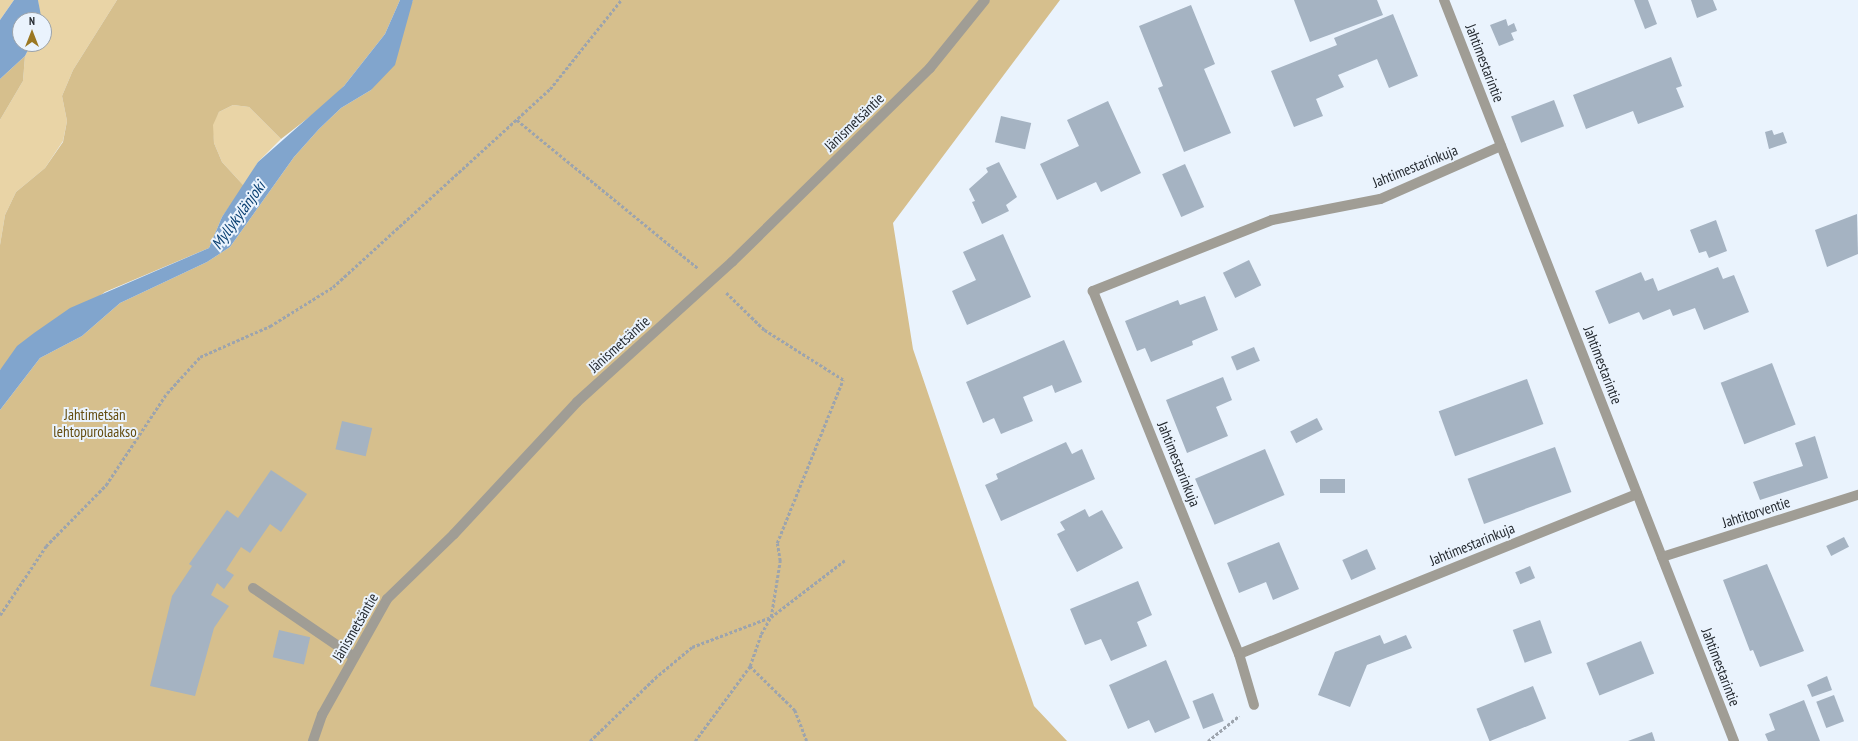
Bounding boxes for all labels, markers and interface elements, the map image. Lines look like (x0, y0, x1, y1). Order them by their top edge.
north arrow (12, 12, 52, 52)
text: N (29, 14, 35, 28)
street label: Jahtimestarintie (1462, 21, 1508, 105)
street label: Jänismetsäntie (820, 89, 888, 155)
street label: Jahtimestarinkuja (1370, 141, 1460, 191)
water label: Myllykylänjoki (207, 177, 269, 253)
street label: Jänismetsäntie (585, 312, 653, 376)
street label: Jahtimestarintie (1580, 323, 1626, 407)
park label: Jahtimetsän lehtopurolaakso (53, 405, 137, 440)
street label: Jahtimestarinkuja (1154, 419, 1204, 509)
street label: Jahtitorventie (1720, 493, 1792, 531)
street label: Jahtimestarinkuja (1427, 519, 1517, 569)
street label: Jänismetsäntie (328, 590, 382, 664)
street label: Jahtimestarintie (1698, 625, 1744, 709)

